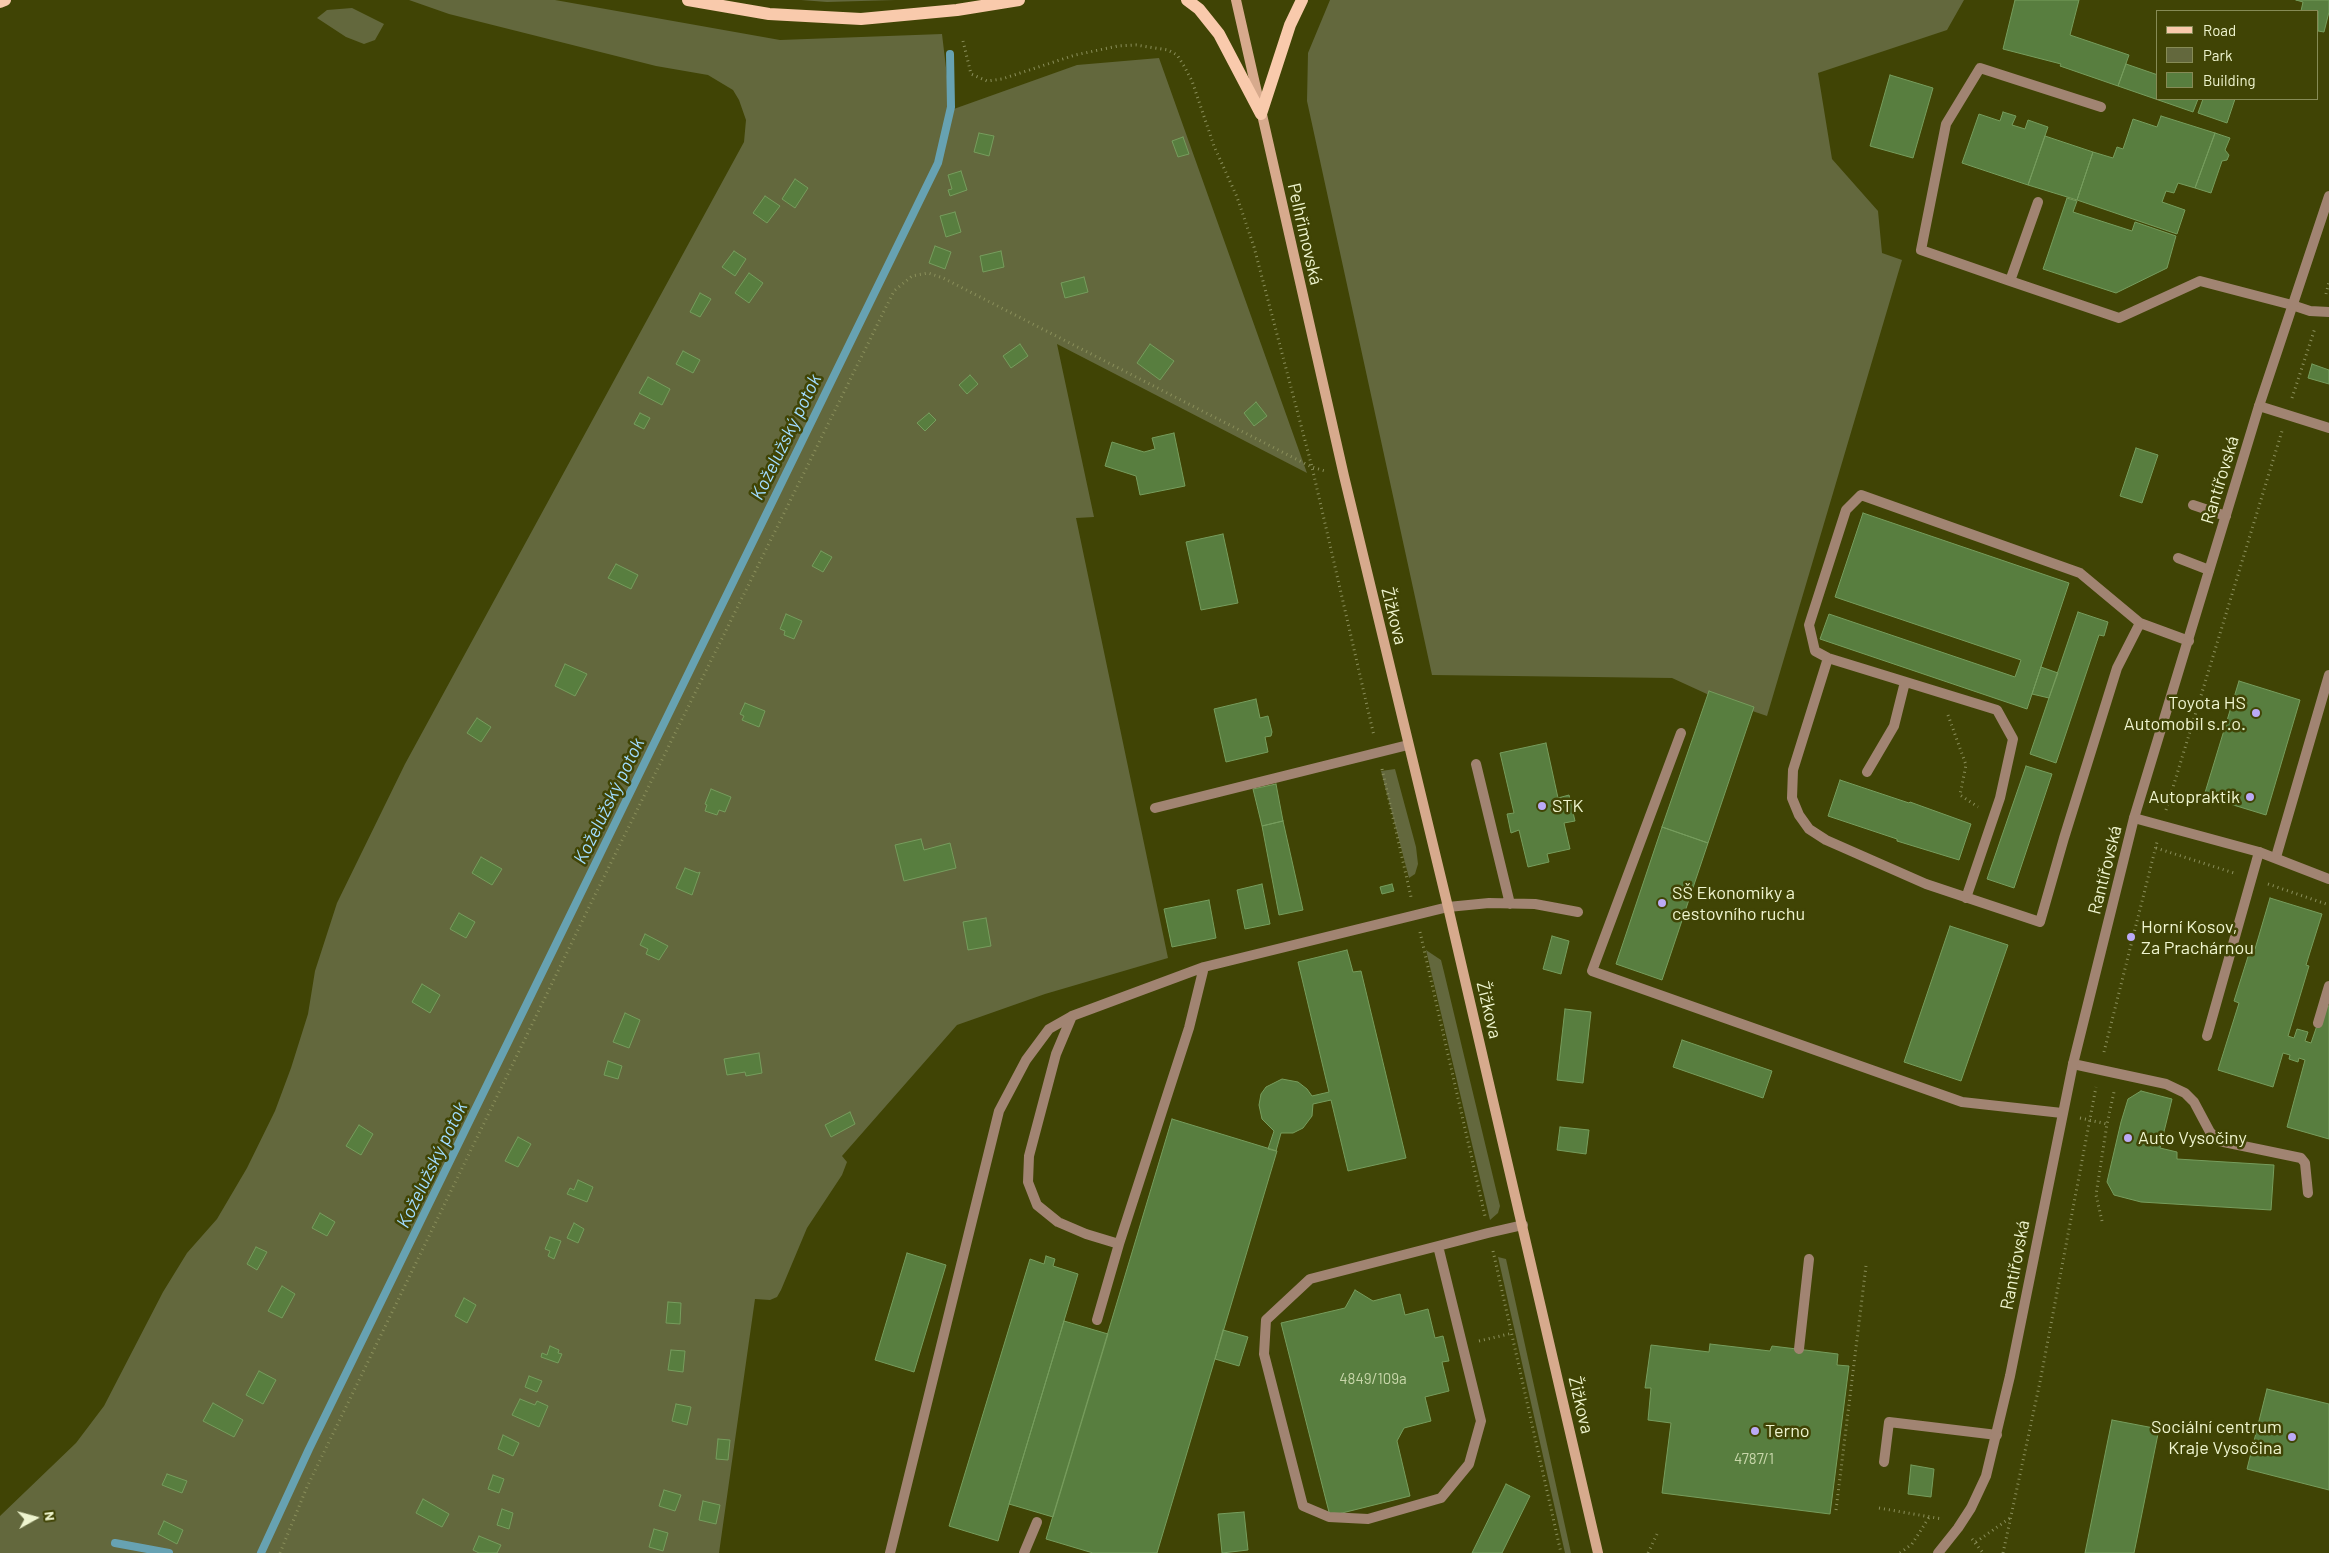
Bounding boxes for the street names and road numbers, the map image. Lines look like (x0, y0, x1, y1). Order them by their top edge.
street label: Pelhřimovská (1283, 181, 1327, 287)
street label: Rantířovská (2196, 433, 2244, 527)
street label: Žižkova (1376, 585, 1412, 647)
street label: Rantířovská (2084, 823, 2126, 917)
street label: Žižkova (1472, 979, 1506, 1041)
street label: Rantířovská (1996, 1218, 2034, 1312)
street label: Žižkova (1564, 1374, 1598, 1436)

